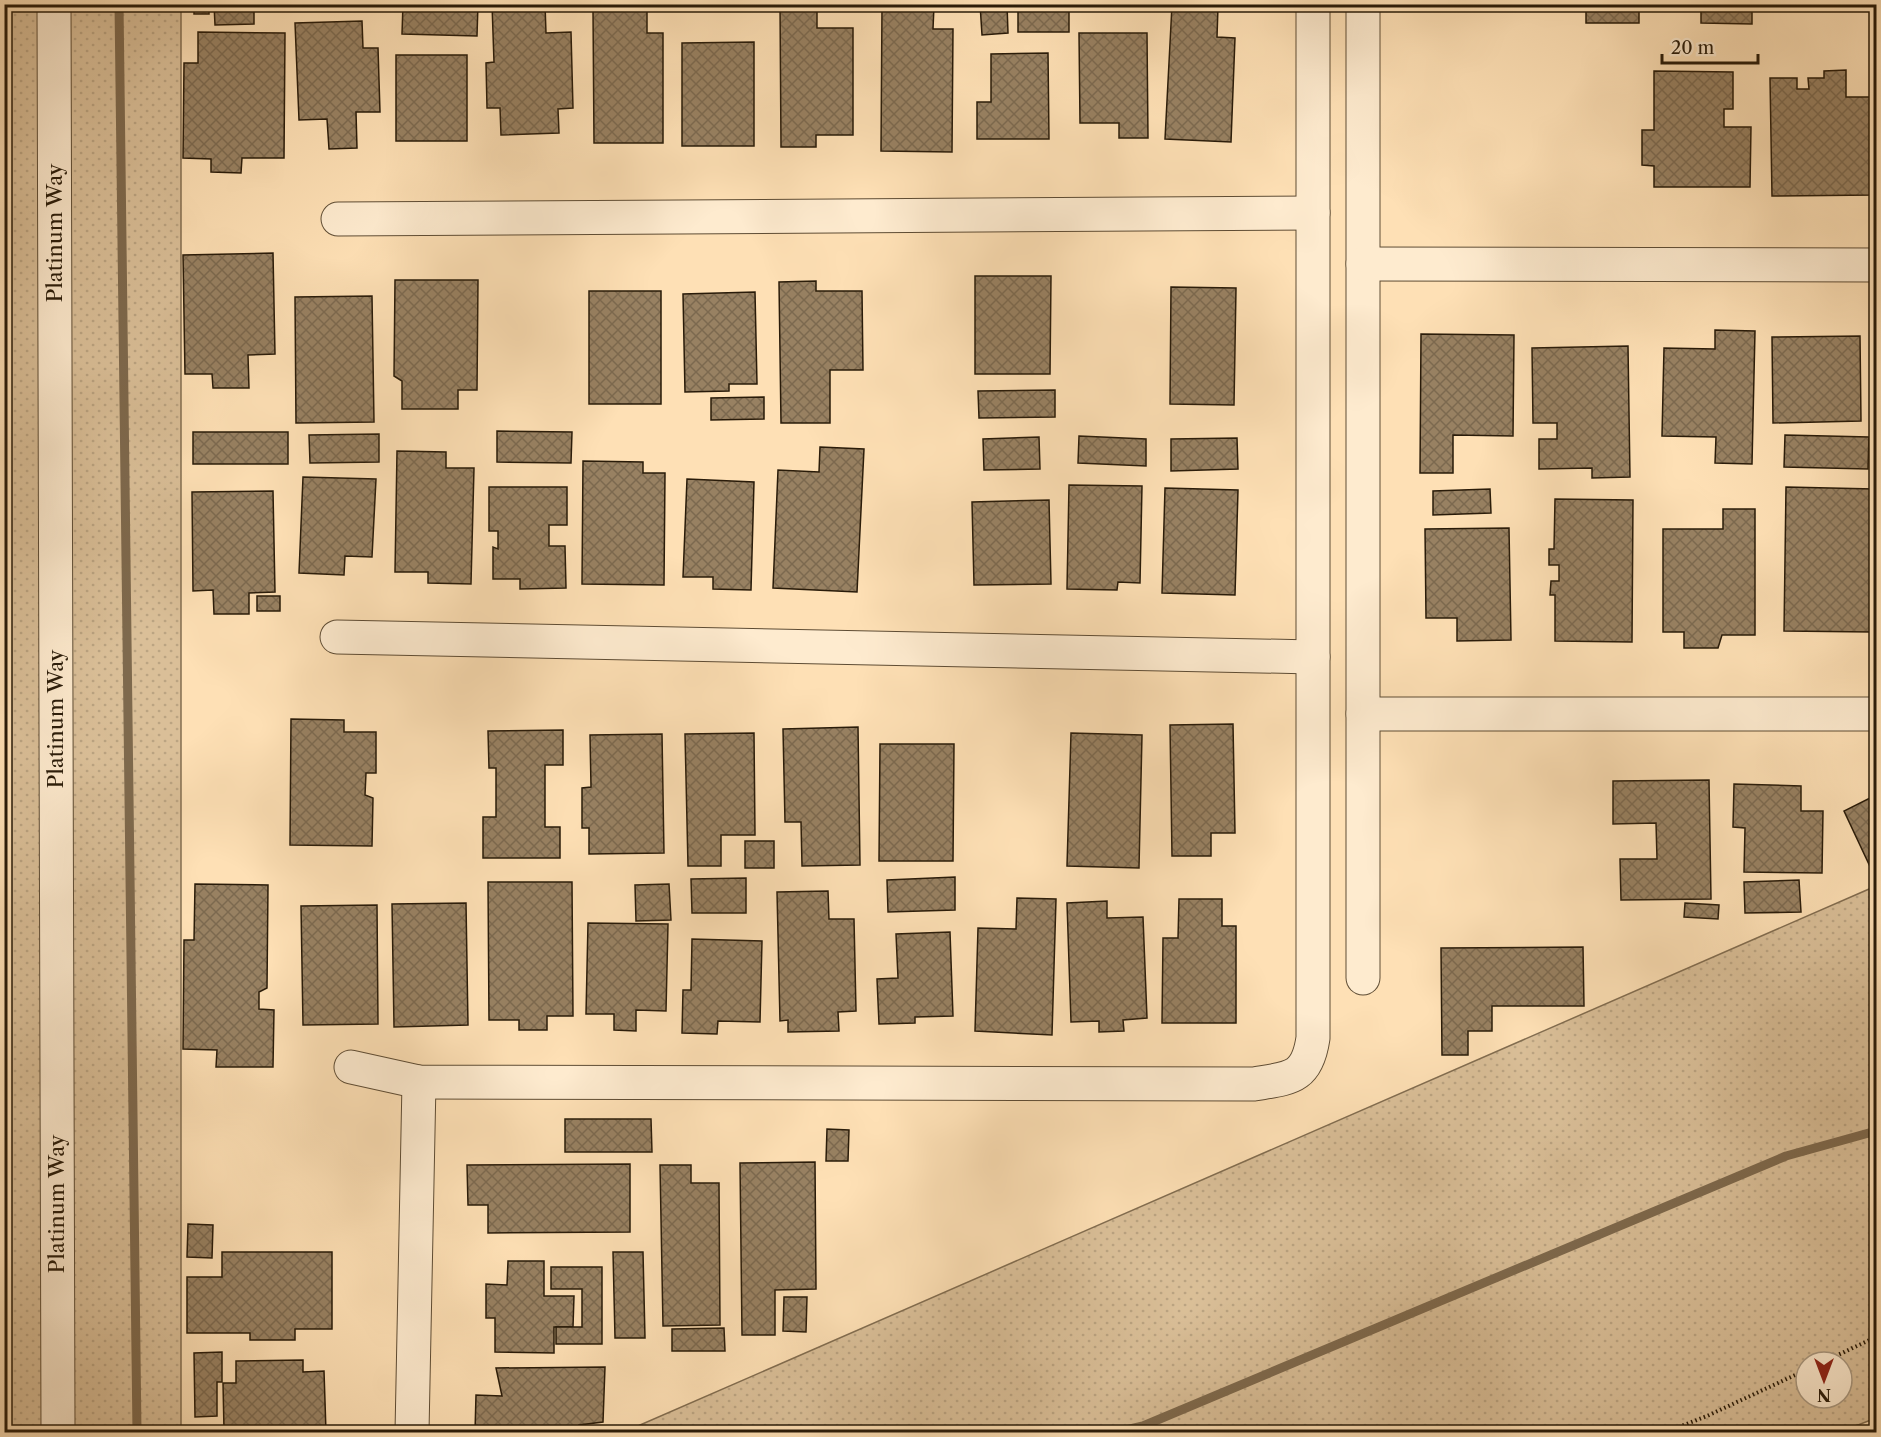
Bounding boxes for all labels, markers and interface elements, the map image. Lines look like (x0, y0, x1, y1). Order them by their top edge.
scale bar (1662, 27, 1758, 65)
text: 20 m (1671, 37, 1715, 59)
street label: Platinum Way (42, 163, 67, 302)
street label: Platinum Way (43, 649, 68, 788)
street label: Platinum Way (44, 1134, 69, 1273)
north arrow (1794, 1350, 1854, 1410)
text: N (1817, 1385, 1831, 1405)

